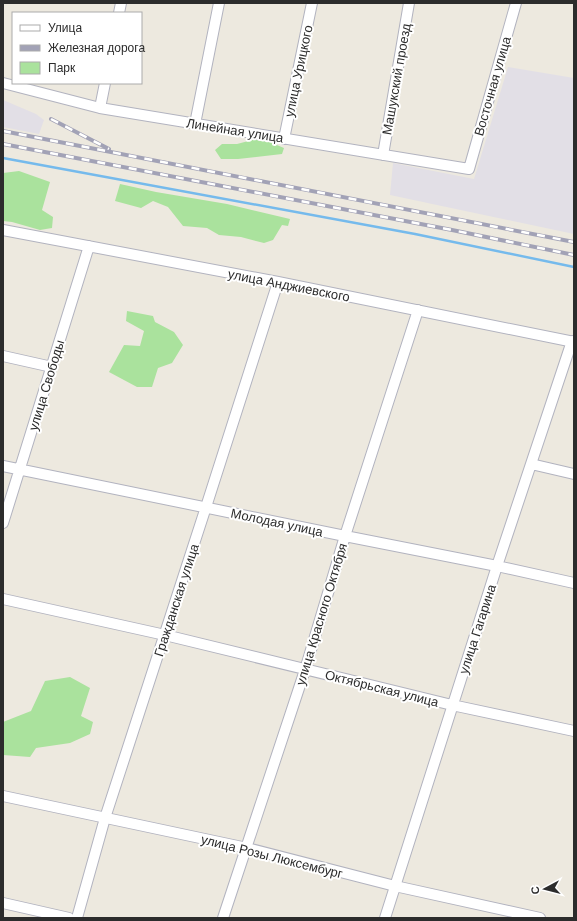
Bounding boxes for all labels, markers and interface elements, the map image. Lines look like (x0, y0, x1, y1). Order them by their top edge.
legend (12, 12, 142, 84)
text: Улица (48, 21, 82, 35)
street label: Машукский проезд (379, 22, 414, 136)
street label: улица Урицкого (281, 24, 316, 118)
street label: Восточная улица (471, 34, 514, 138)
text: Железная дорога (48, 41, 145, 55)
text: Парк (48, 61, 76, 75)
street label: Линейная улица (185, 115, 285, 146)
street label: улица Анджиевского (227, 266, 351, 305)
street label: улица Свободы (26, 338, 67, 432)
street label: Молодая улица (229, 505, 325, 540)
street label: Гражданская улица (151, 541, 202, 658)
street label: улица Красного Октября (293, 541, 350, 687)
street label: улица Гагарина (456, 582, 499, 676)
street label: Октябрьская улица (324, 667, 441, 710)
street label: улица Розы Люксембург (199, 832, 345, 881)
north arrow (525, 869, 565, 909)
text: С (529, 885, 542, 895)

